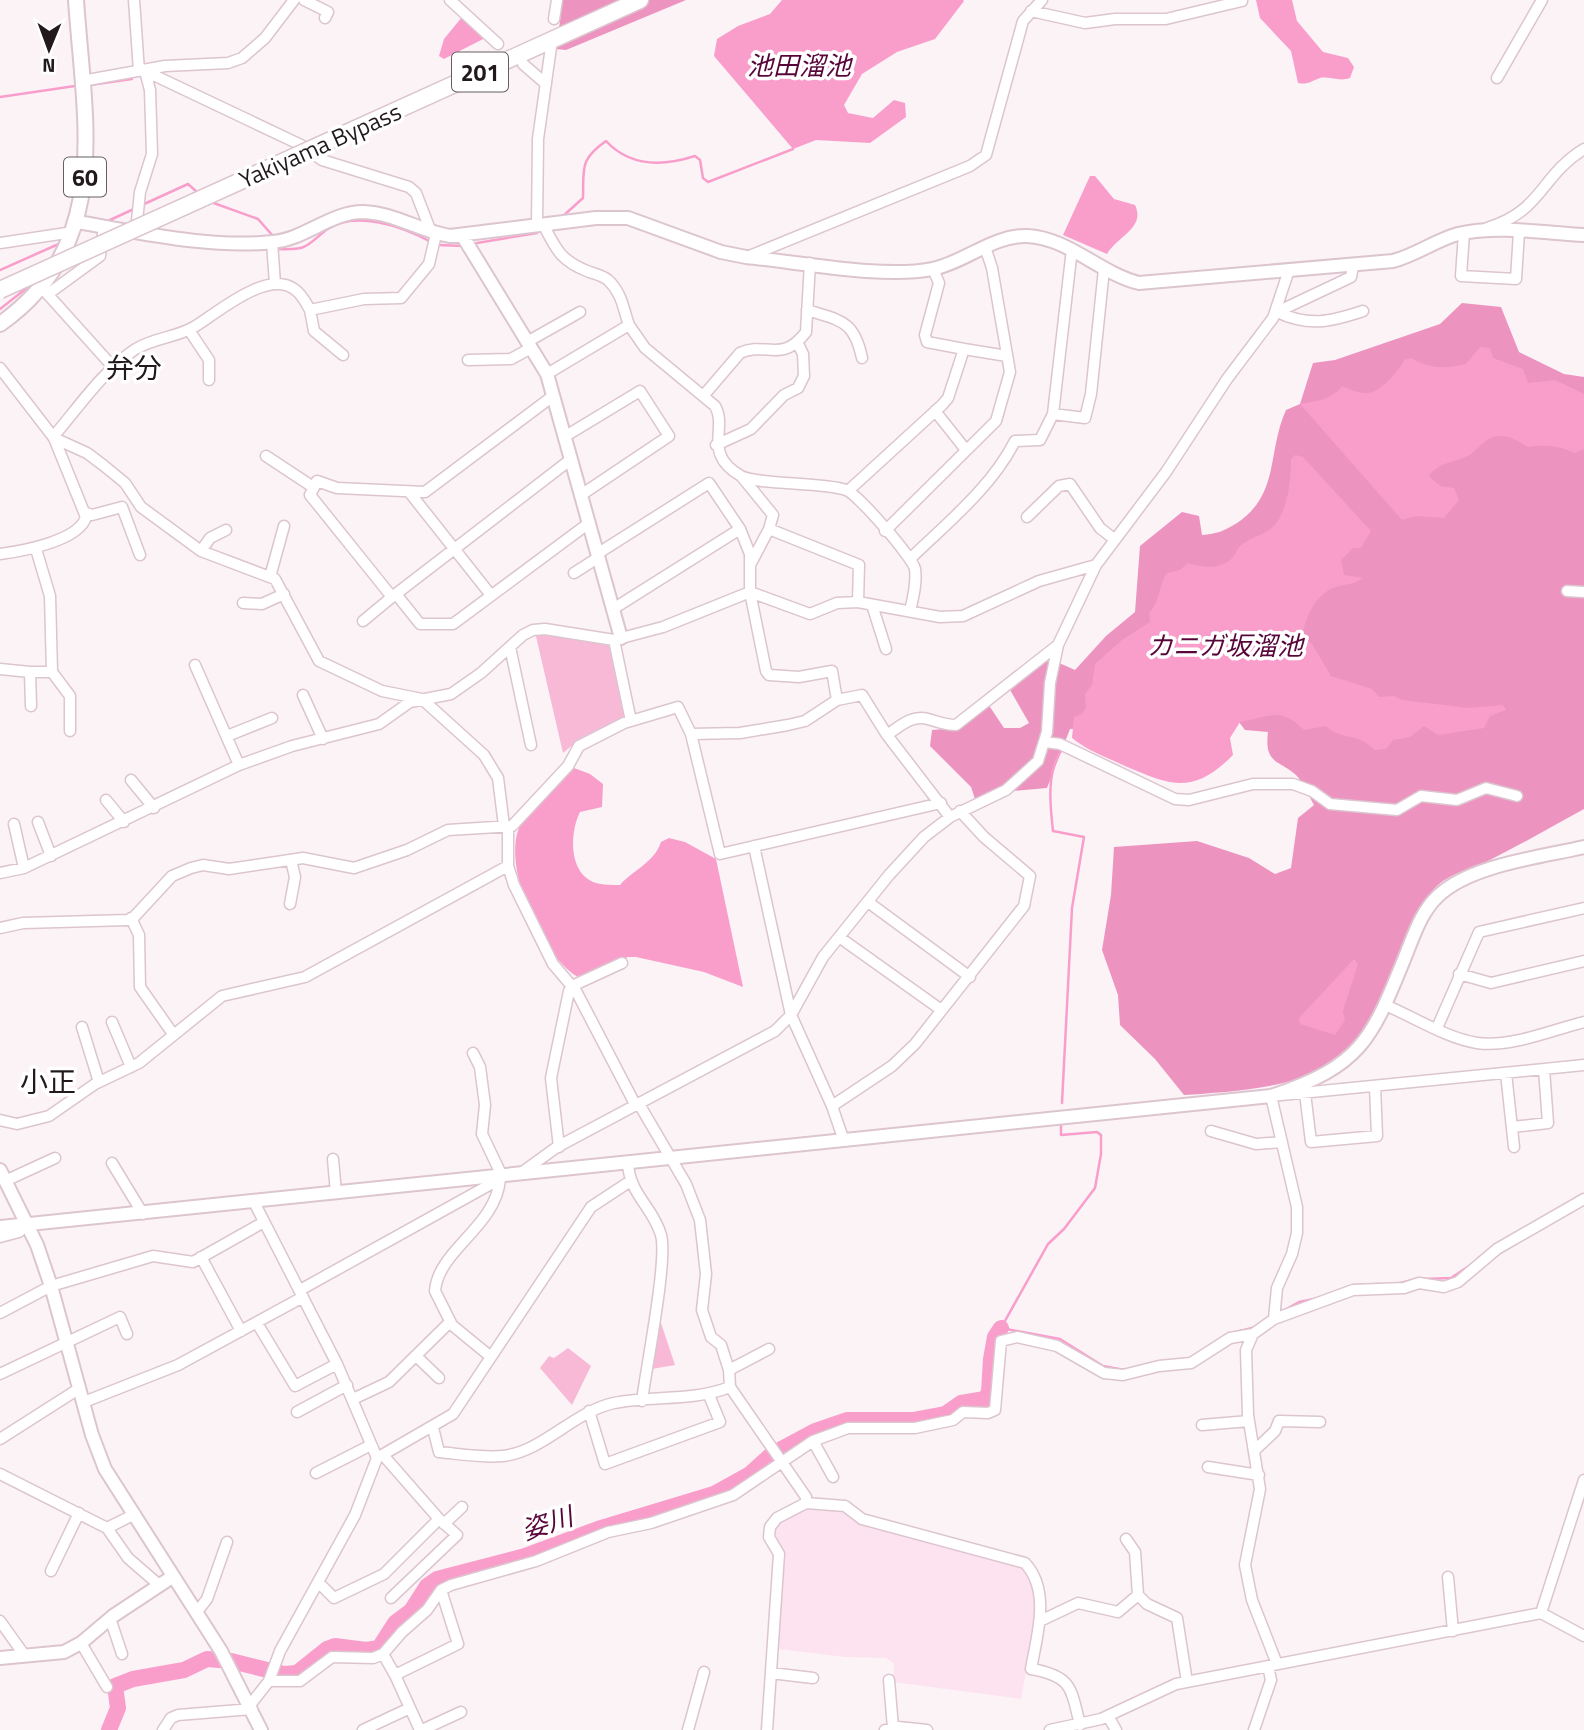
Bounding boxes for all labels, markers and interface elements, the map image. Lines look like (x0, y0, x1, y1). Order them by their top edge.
north arrow (14, 14, 84, 84)
water label: 池田溜池 (747, 46, 854, 85)
text: N (42, 52, 56, 81)
road number: 201 (452, 53, 508, 92)
street label: Yakiyama Bypass (233, 93, 407, 197)
road number: 60 (64, 158, 106, 196)
district label: 弁分 (106, 346, 162, 389)
water label: カニガ坂溜池 (1147, 626, 1306, 665)
district label: 小正 (20, 1060, 76, 1103)
water label: 姿川 (516, 1495, 581, 1550)

